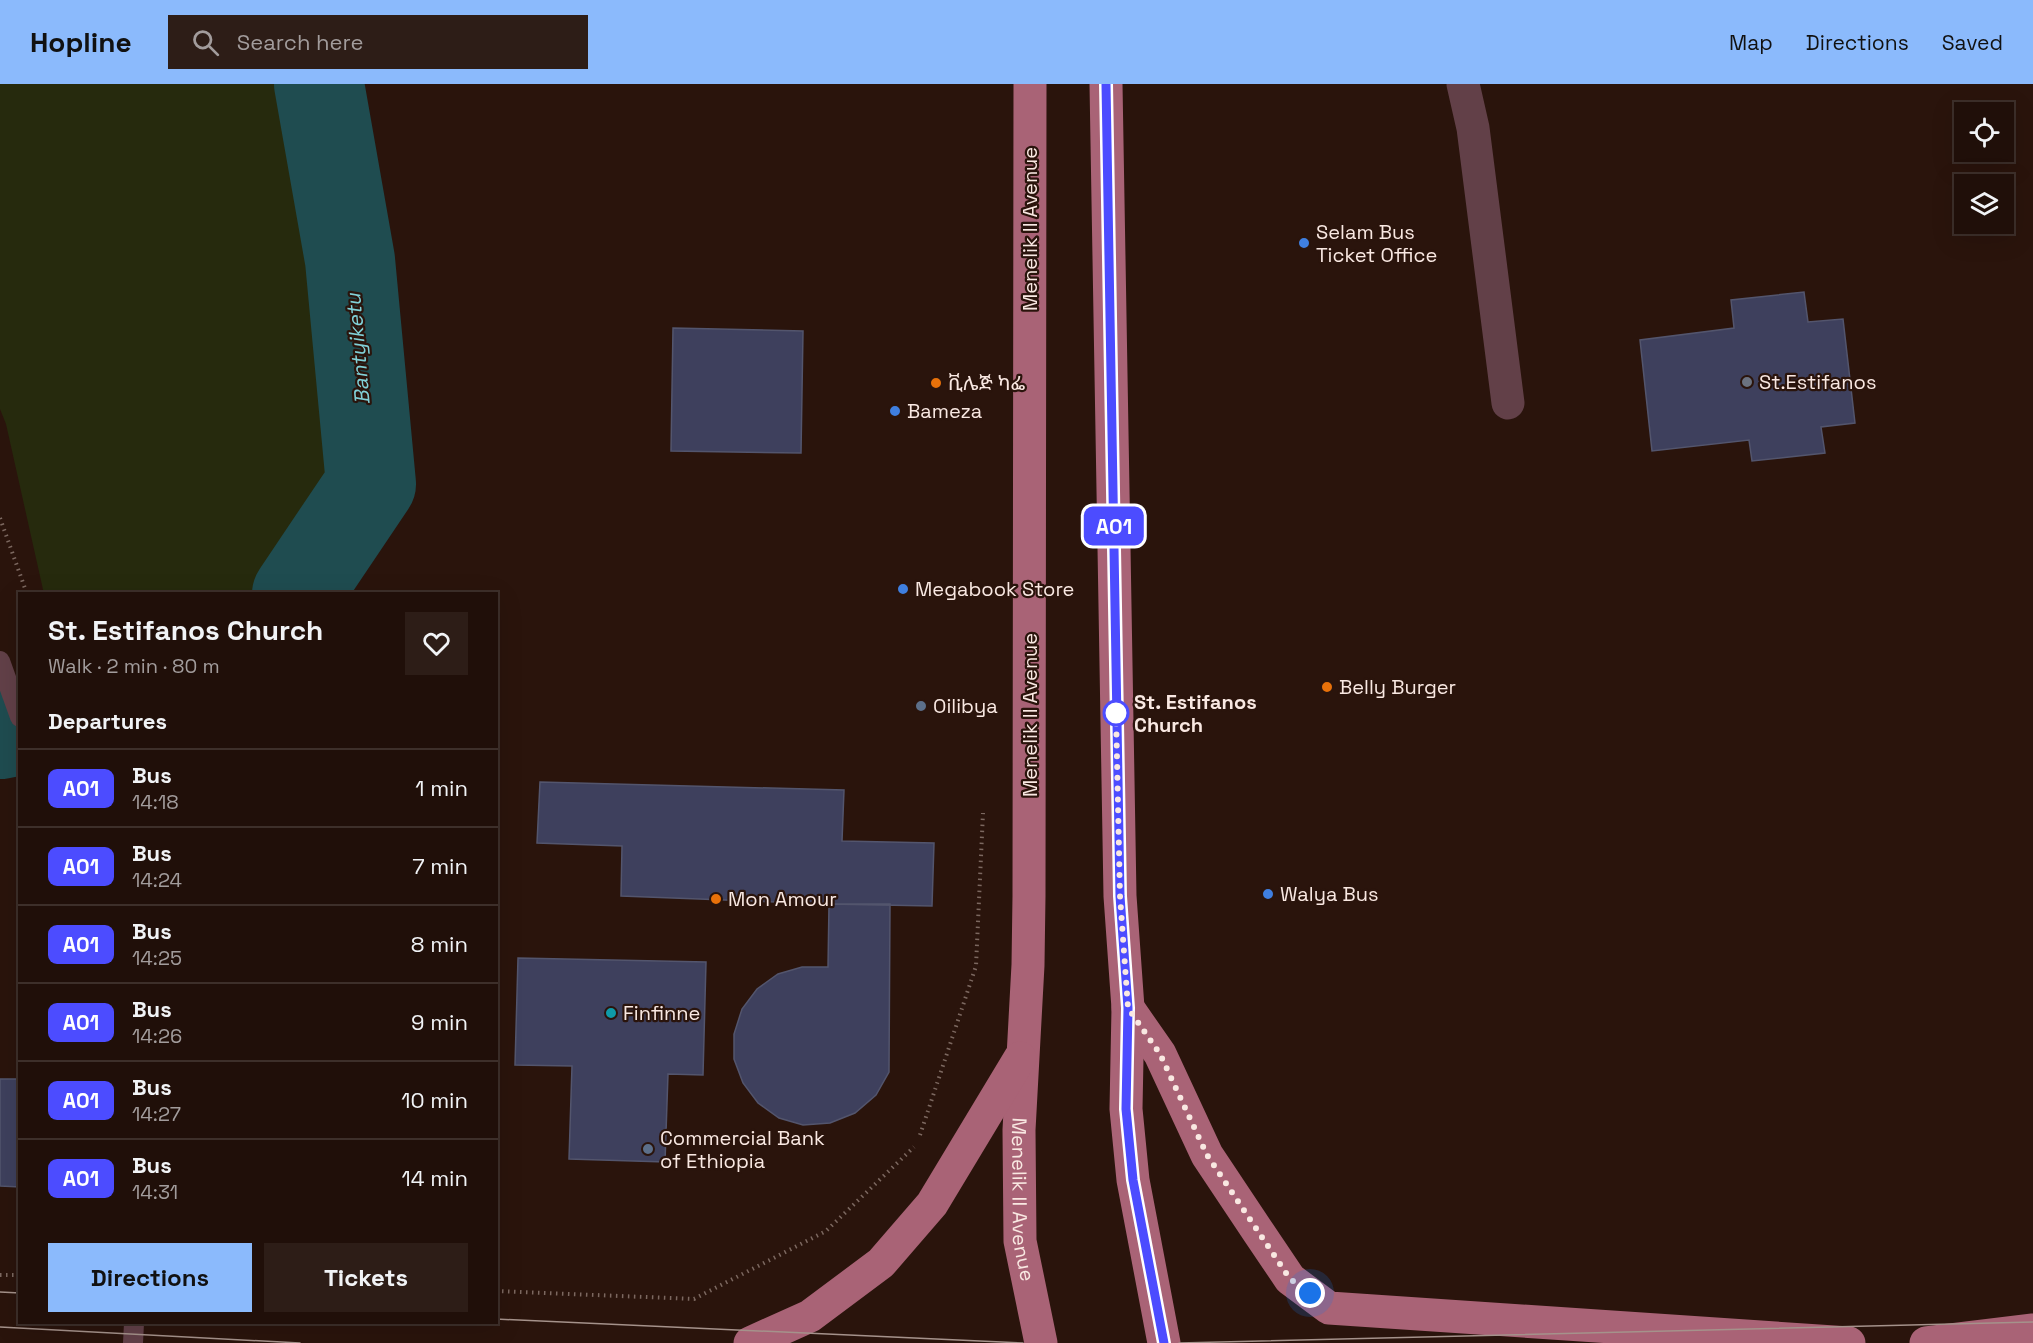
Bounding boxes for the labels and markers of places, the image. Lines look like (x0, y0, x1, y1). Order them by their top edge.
place label: Selam Bus Ticket Office (1316, 219, 1437, 268)
marker: Selam Bus Ticket Office (1297, 236, 1311, 250)
place label: St.Estifanos (1759, 369, 1877, 395)
place label: ቪሌጅ ካፌ (948, 370, 1026, 396)
marker: St.Estifanos (1740, 375, 1754, 389)
marker: ቪሌጅ ካፌ (929, 376, 943, 390)
place label: Bameza (907, 398, 982, 424)
marker: Bameza (888, 404, 902, 418)
place label: Megabook Store (915, 576, 1074, 602)
marker: Megabook Store (896, 582, 910, 596)
place label: Belly Burger (1339, 674, 1456, 700)
marker: Belly Burger (1320, 680, 1334, 694)
place label: St. Estifanos Church (1134, 689, 1257, 738)
place label: Oilibya (933, 693, 998, 719)
marker: Oilibya (914, 699, 928, 713)
marker: St. Estifanos Church (1103, 700, 1129, 726)
place label: Walya Bus (1280, 881, 1379, 907)
place label: Mon Amour (728, 886, 837, 912)
marker: Walya Bus (1261, 887, 1275, 901)
marker: Mon Amour (709, 892, 723, 906)
place label: Finfinne (623, 1000, 700, 1026)
marker: Finfinne (604, 1006, 618, 1020)
place label: Commercial Bank of Ethiopia (660, 1125, 825, 1174)
marker: Commercial Bank of Ethiopia (641, 1142, 655, 1156)

